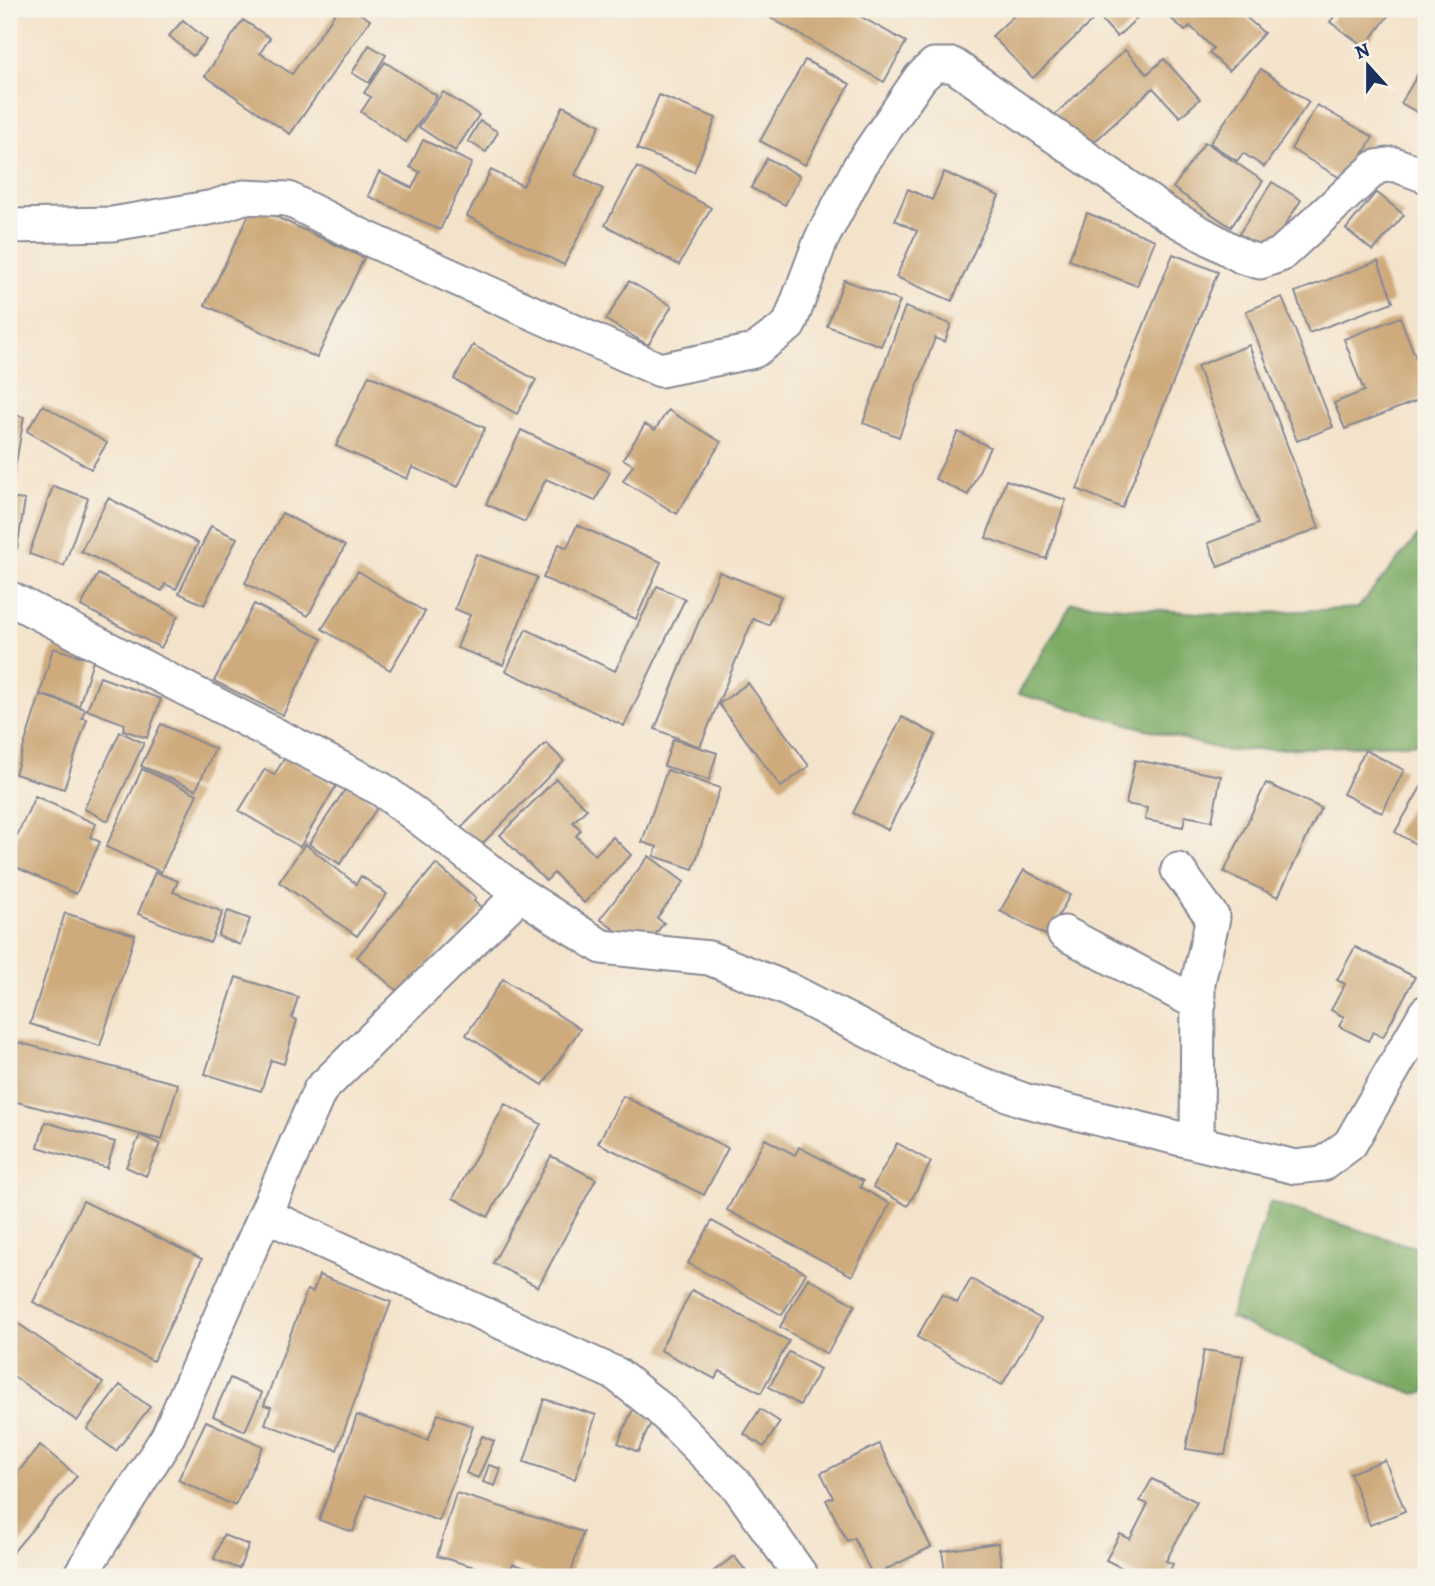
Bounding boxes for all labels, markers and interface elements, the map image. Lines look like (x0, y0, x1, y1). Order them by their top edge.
north arrow (1334, 32, 1404, 102)
text: N (1351, 36, 1374, 66)

